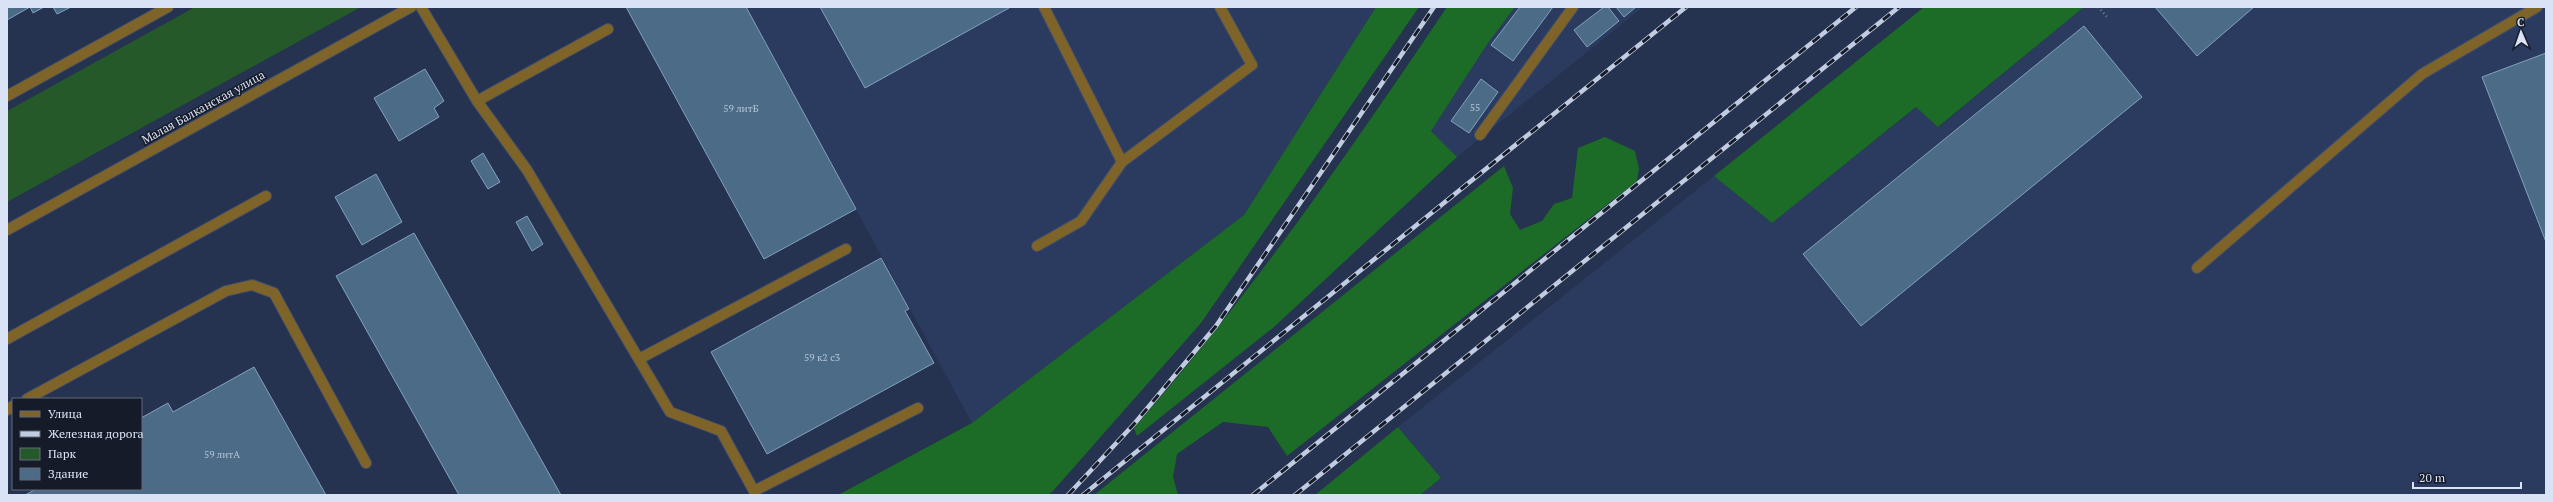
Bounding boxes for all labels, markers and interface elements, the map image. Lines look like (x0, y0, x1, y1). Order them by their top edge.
north arrow (2501, 12, 2541, 52)
text: С (2517, 15, 2524, 29)
street label: Малая Балканская улица (139, 67, 267, 147)
house number: 55 (1470, 101, 1480, 114)
house number: 59 литБ (723, 102, 759, 115)
house number: 59 к2 с3 (804, 351, 840, 364)
legend (12, 398, 142, 490)
text: Улица (48, 406, 82, 421)
text: Железная дорога (48, 426, 144, 441)
text: Парк (48, 446, 76, 461)
house number: 59 литА (204, 448, 240, 461)
scale bar (2413, 464, 2521, 490)
text: Здание (48, 466, 88, 481)
text: 20 m (2419, 470, 2446, 485)

